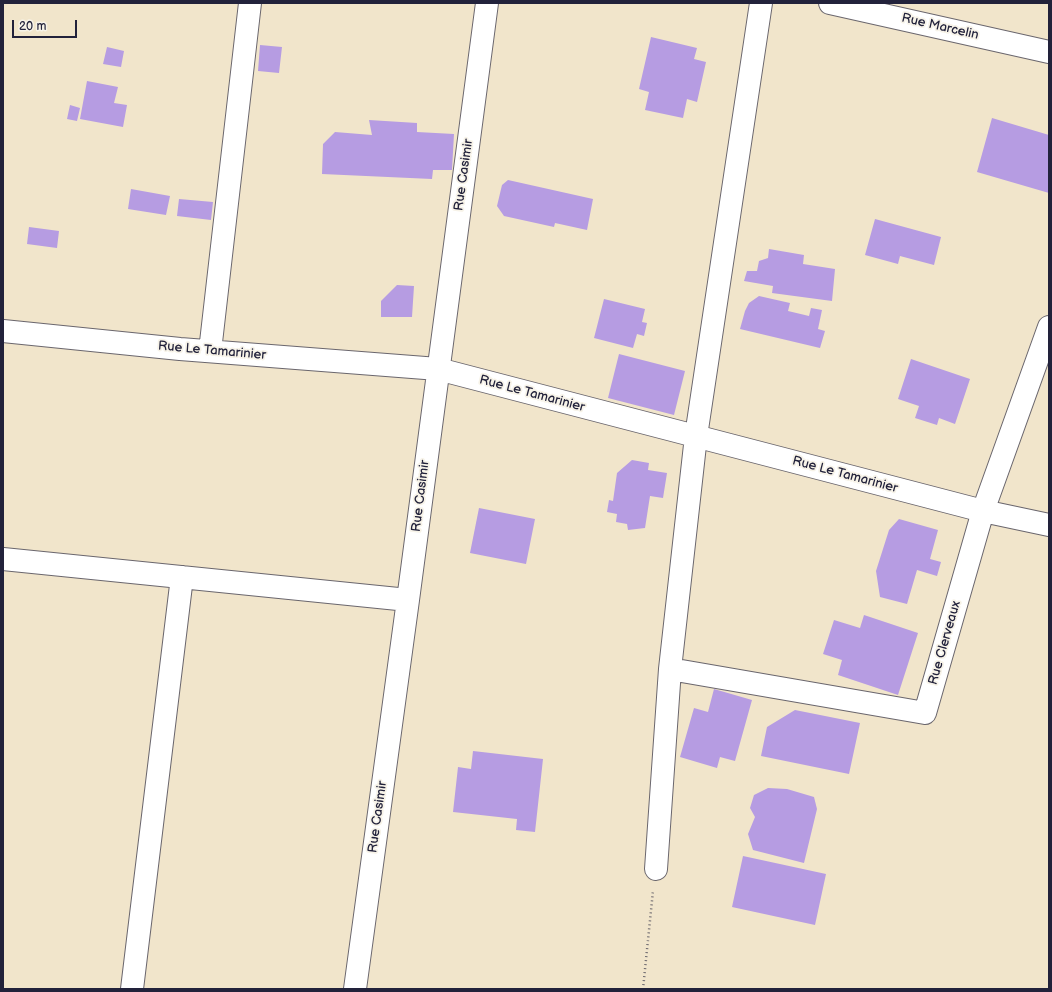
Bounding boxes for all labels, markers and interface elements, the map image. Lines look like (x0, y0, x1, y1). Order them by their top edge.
street label: Rue Marcelin (900, 11, 980, 43)
scale bar (14, 12, 79, 38)
text: 20 m (19, 19, 46, 34)
street label: Rue Casimir (451, 138, 477, 212)
street label: Rue Le Tamarinier (157, 339, 267, 363)
street label: Rue Le Tamarinier (478, 372, 586, 416)
street label: Rue Le Tamarinier (791, 453, 899, 497)
street label: Rue Casimir (409, 459, 433, 533)
street label: Rue Clerveaux (926, 599, 964, 687)
street label: Rue Casimir (365, 780, 391, 854)

